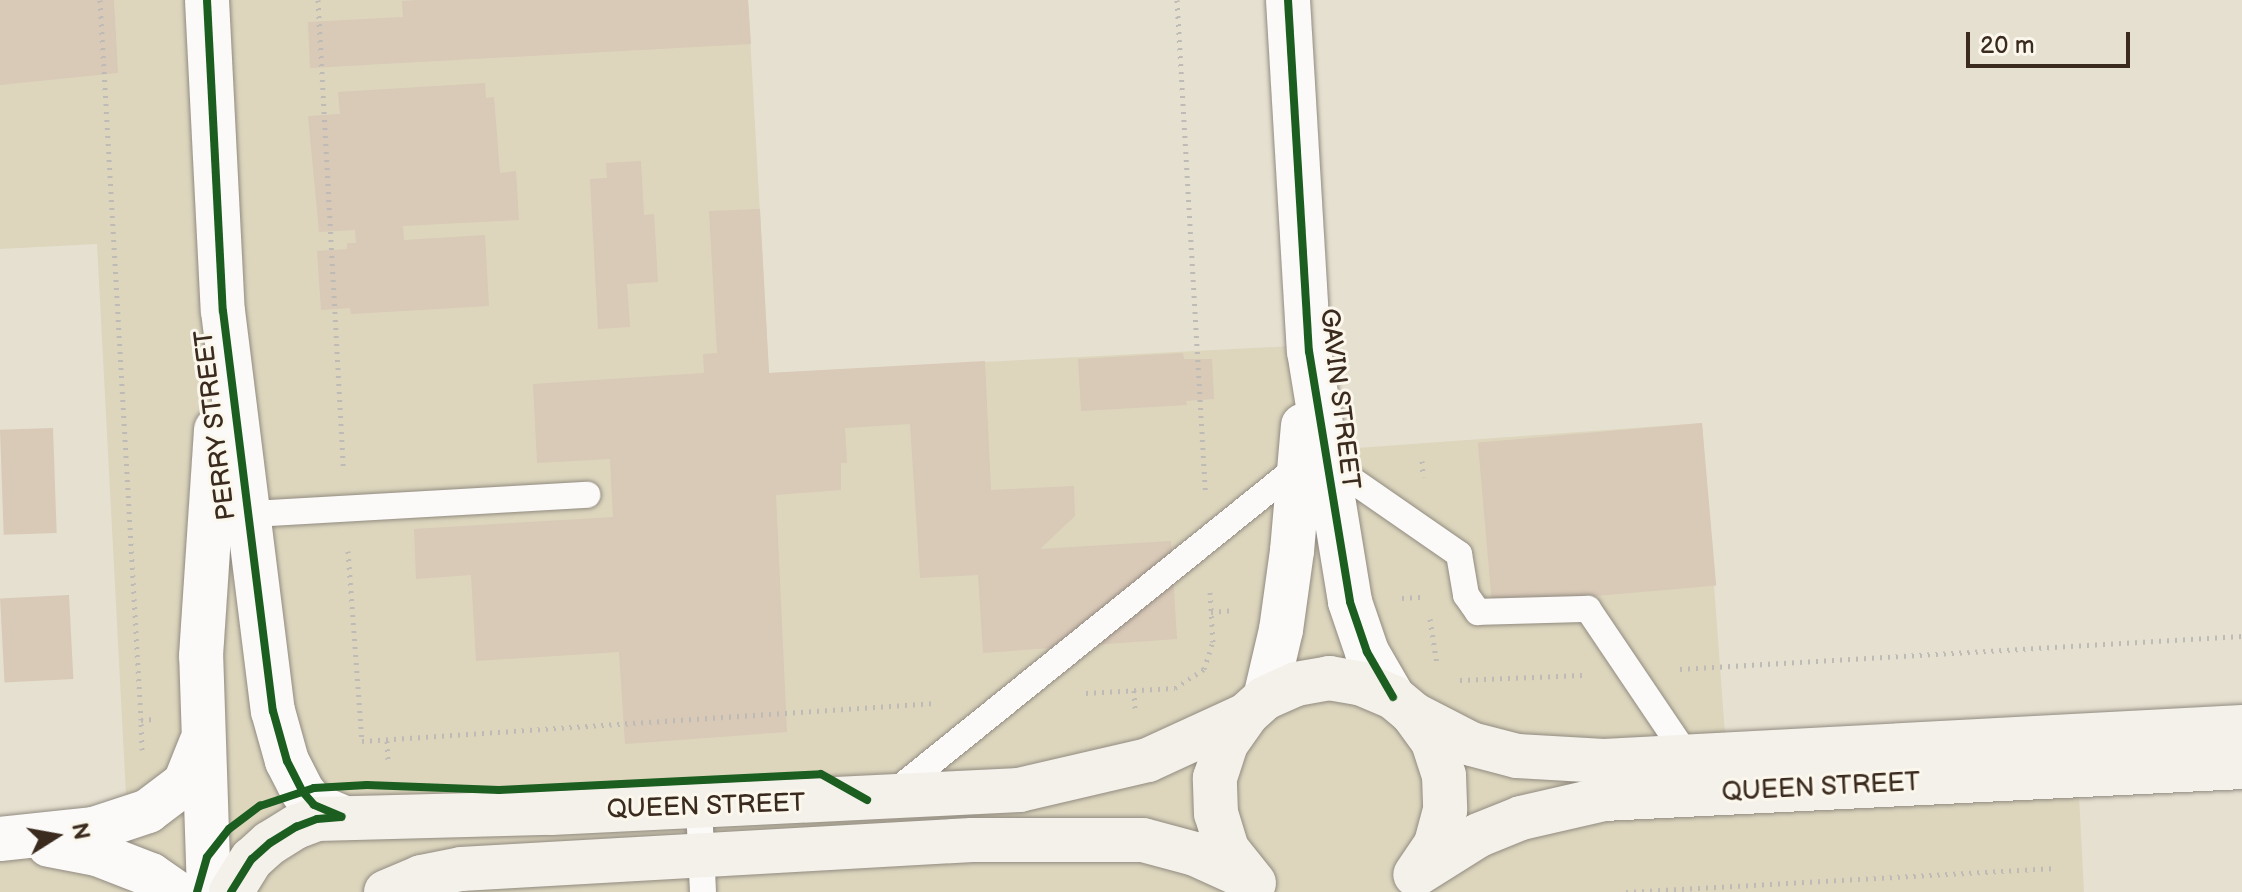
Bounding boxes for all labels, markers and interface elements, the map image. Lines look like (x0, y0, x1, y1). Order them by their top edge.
scale bar (1970, 16, 2134, 66)
text: 20 m (1980, 31, 2035, 60)
street label: GAVIN STREET (1312, 306, 1366, 492)
street label: PERRY STREET (189, 328, 243, 522)
street label: QUEEN STREET (1721, 767, 1921, 809)
street label: QUEEN STREET (606, 788, 806, 826)
north arrow (16, 796, 96, 876)
text: N (65, 821, 95, 842)

